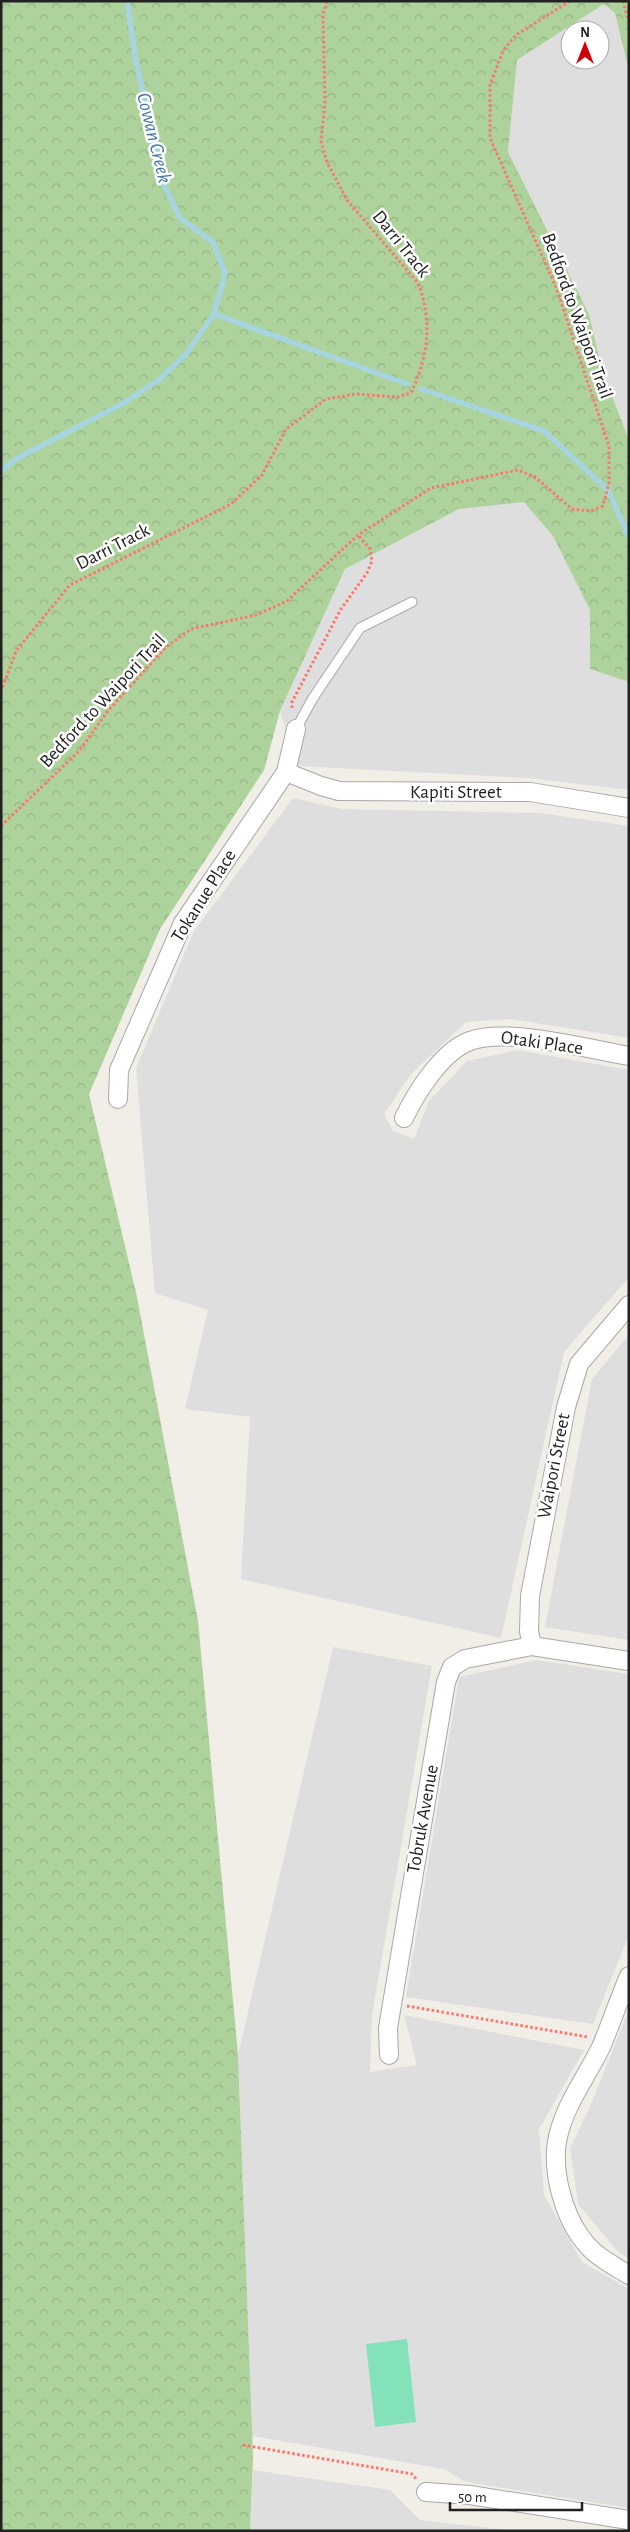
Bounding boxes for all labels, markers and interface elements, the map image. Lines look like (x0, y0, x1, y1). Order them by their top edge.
north arrow (560, 20, 610, 70)
text: N (580, 26, 590, 40)
water label: Cowan Creek (133, 91, 175, 185)
street label: Darri Track (369, 207, 434, 281)
street label: Bedford to Waipori Trail (538, 231, 616, 401)
street label: Darri Track (73, 520, 153, 574)
street label: Bedford to Waipori Trail (36, 631, 170, 771)
street label: Kapiti Street (410, 783, 502, 802)
street label: Tokanue Place (168, 846, 240, 946)
street label: Otaki Place (500, 1028, 584, 1058)
street label: Waipori Street (534, 1412, 574, 1520)
street label: Tobruk Avenue (404, 1763, 442, 1875)
scale bar (450, 2480, 582, 2512)
text: 50 m (458, 2490, 487, 2505)

